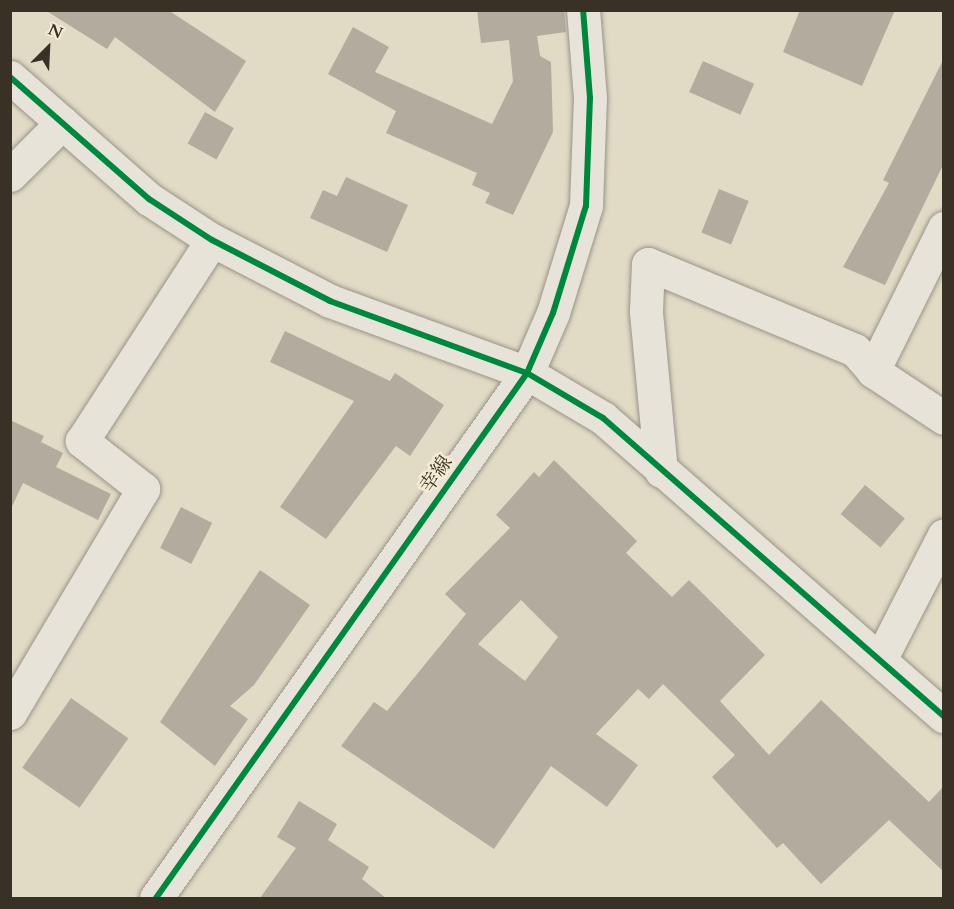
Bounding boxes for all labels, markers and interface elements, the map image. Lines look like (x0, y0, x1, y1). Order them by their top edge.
north arrow (18, 18, 78, 78)
text: N (44, 19, 66, 44)
street label: 幸線 (415, 451, 457, 497)

